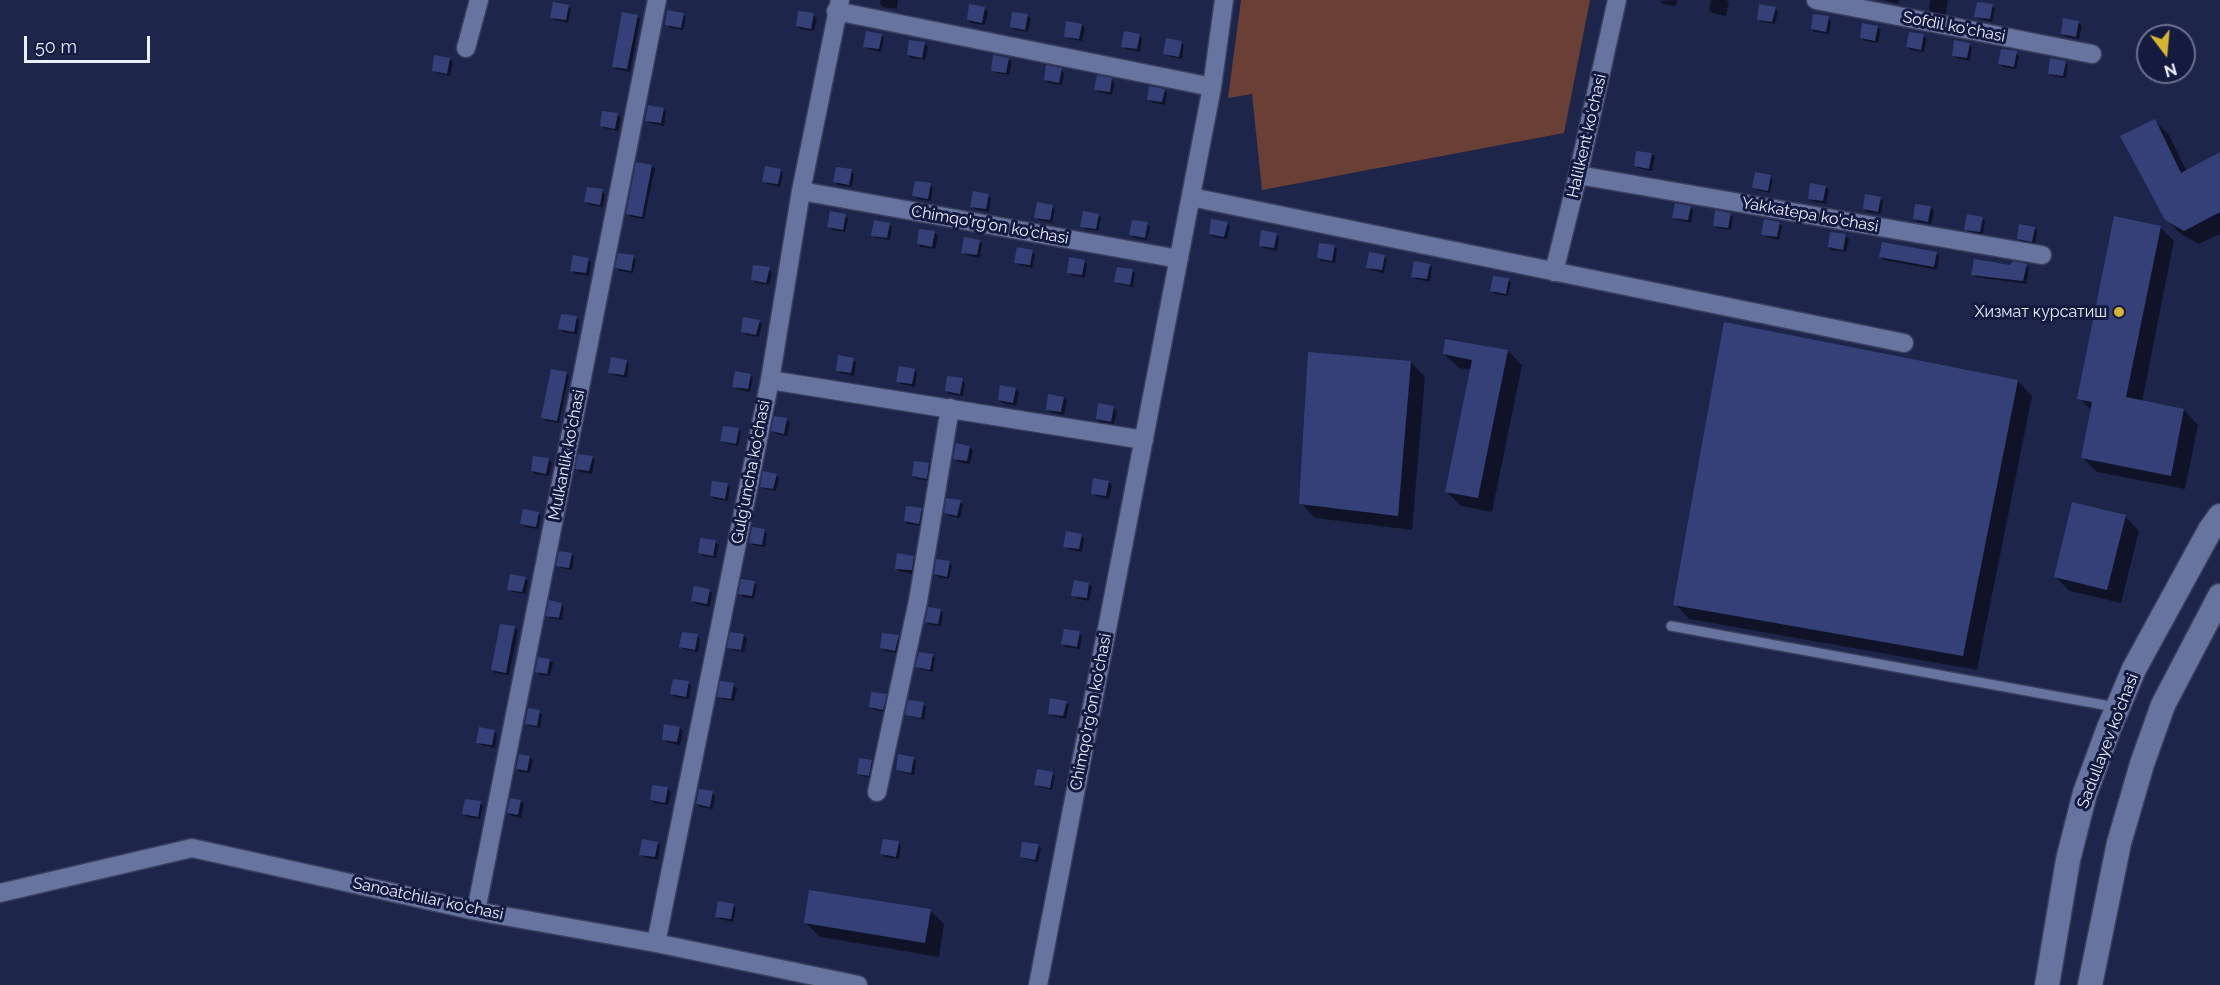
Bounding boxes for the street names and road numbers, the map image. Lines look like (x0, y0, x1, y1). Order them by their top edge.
street label: Sofdil ko'chasi (1901, 8, 2007, 46)
street label: Halilkent ko'chasi (1563, 72, 1611, 200)
street label: Yakkatepa ko'chasi (1740, 194, 1880, 236)
street label: Chimqo'rg'on ko'chasi (910, 202, 1070, 248)
street label: Mulkanlik ko'chasi (545, 388, 589, 522)
street label: Gulg'uncha ko'chasi (728, 398, 774, 546)
street label: Chimqo'rg'on ko'chasi (1066, 632, 1116, 792)
street label: Sadullayev ko'chasi (2073, 671, 2143, 811)
street label: Sanoatchilar ko'chasi (351, 874, 505, 924)

